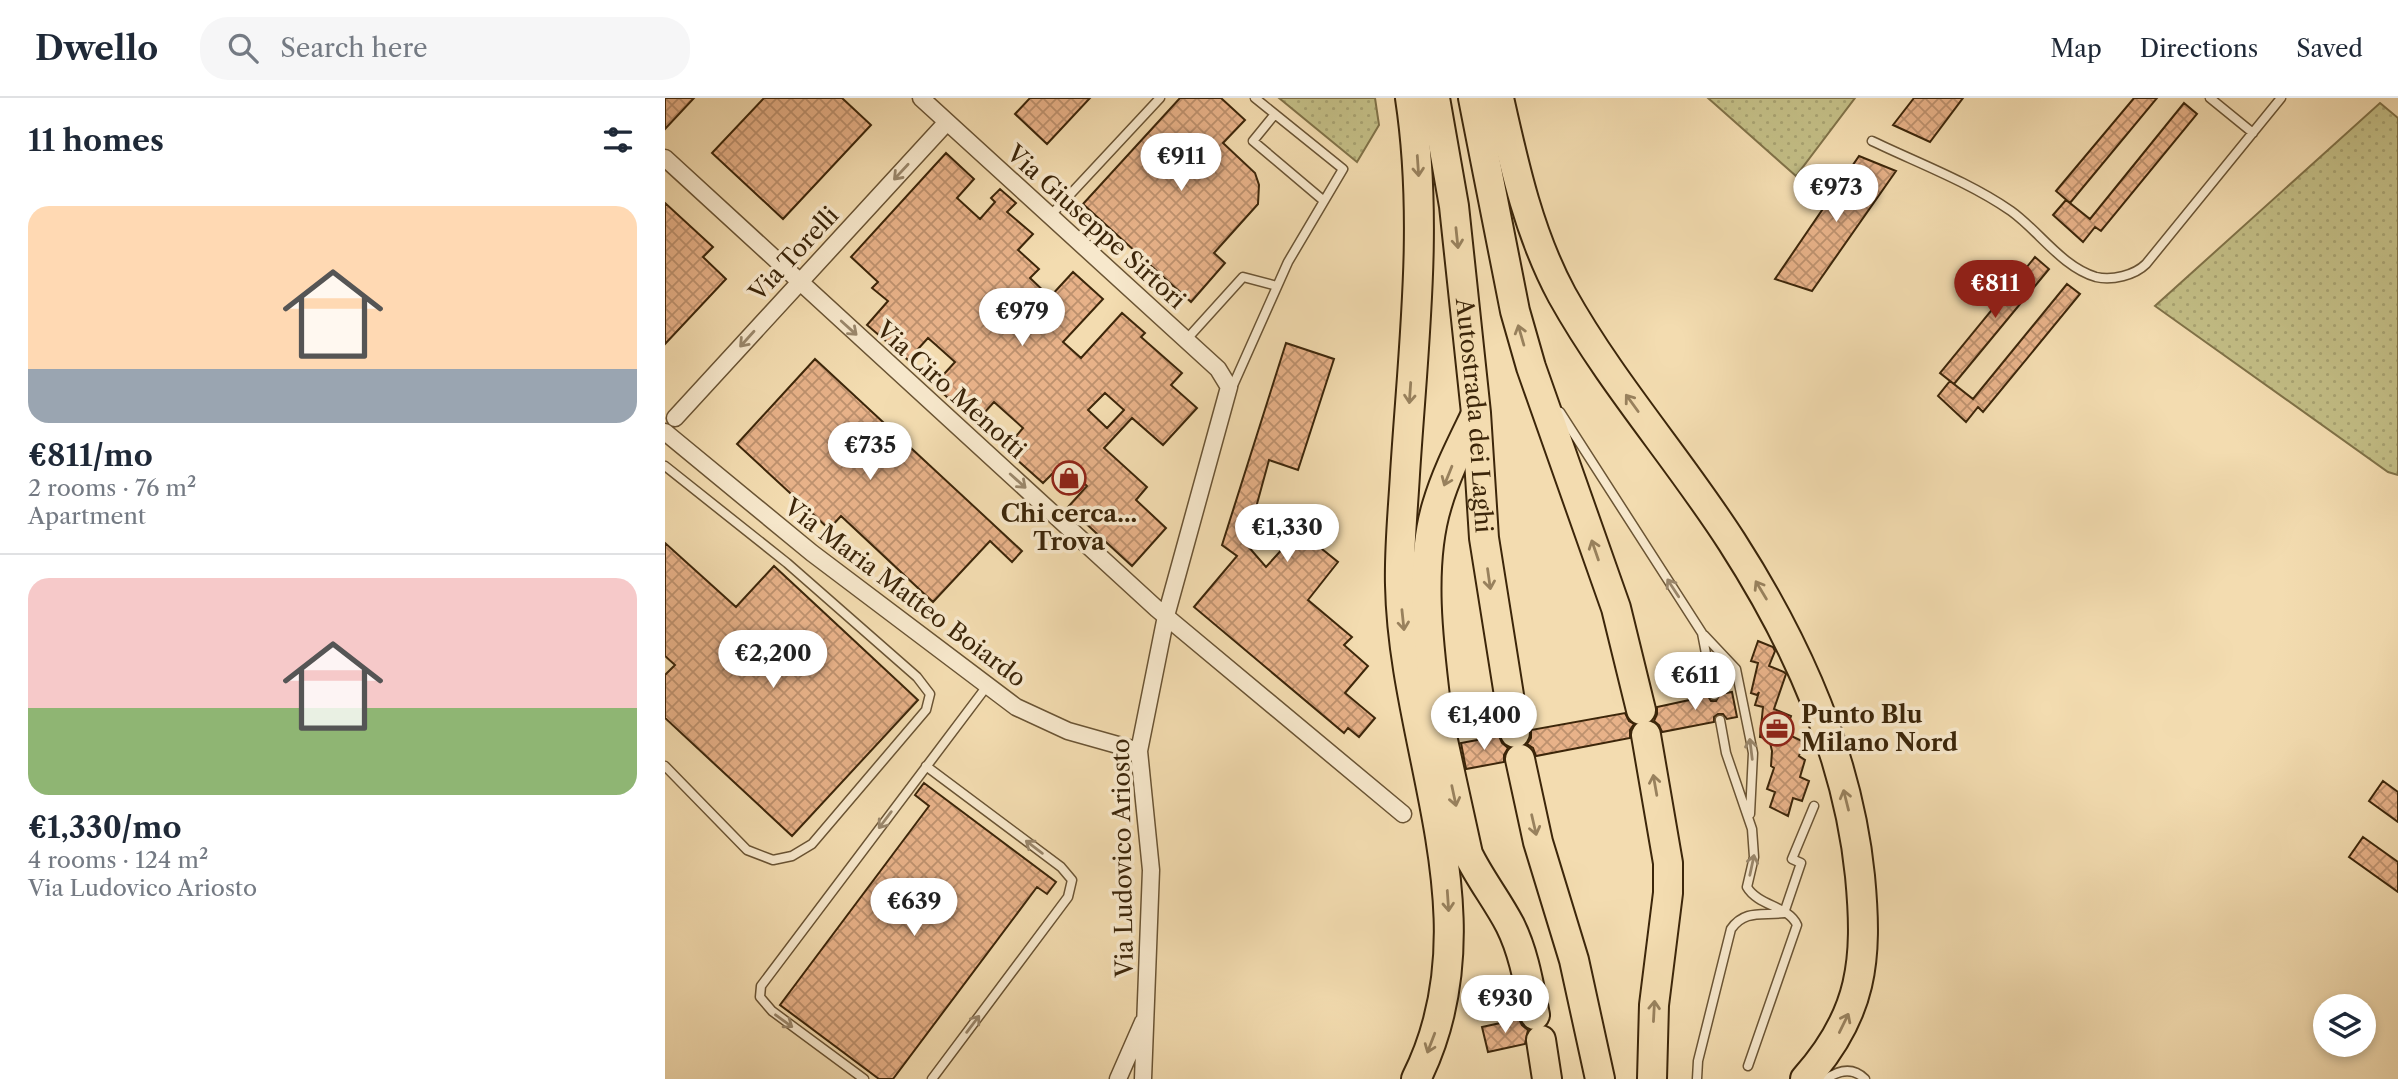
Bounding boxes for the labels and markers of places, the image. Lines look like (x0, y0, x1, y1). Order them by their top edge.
pin: €911 (1140, 134, 1222, 193)
pin: €973 (1795, 164, 1877, 224)
pin: €811 (1954, 260, 2036, 320)
pin: €979 (981, 288, 1063, 348)
pin: €735 (829, 422, 911, 482)
shop icon: Chi cerca... Trova (1050, 459, 1088, 497)
place label: Chi cerca... Trova (1001, 499, 1137, 556)
pin: €1,330 (1230, 504, 1344, 564)
pin: €2,200 (716, 630, 830, 690)
pin: €611 (1654, 652, 1736, 712)
pin: €1,400 (1427, 692, 1541, 752)
place label: Punto Blu Milano Nord (1801, 700, 1958, 757)
office icon: Punto Blu Milano Nord (1758, 710, 1796, 748)
pin: €639 (873, 878, 955, 938)
pin: €930 (1464, 976, 1546, 1035)

